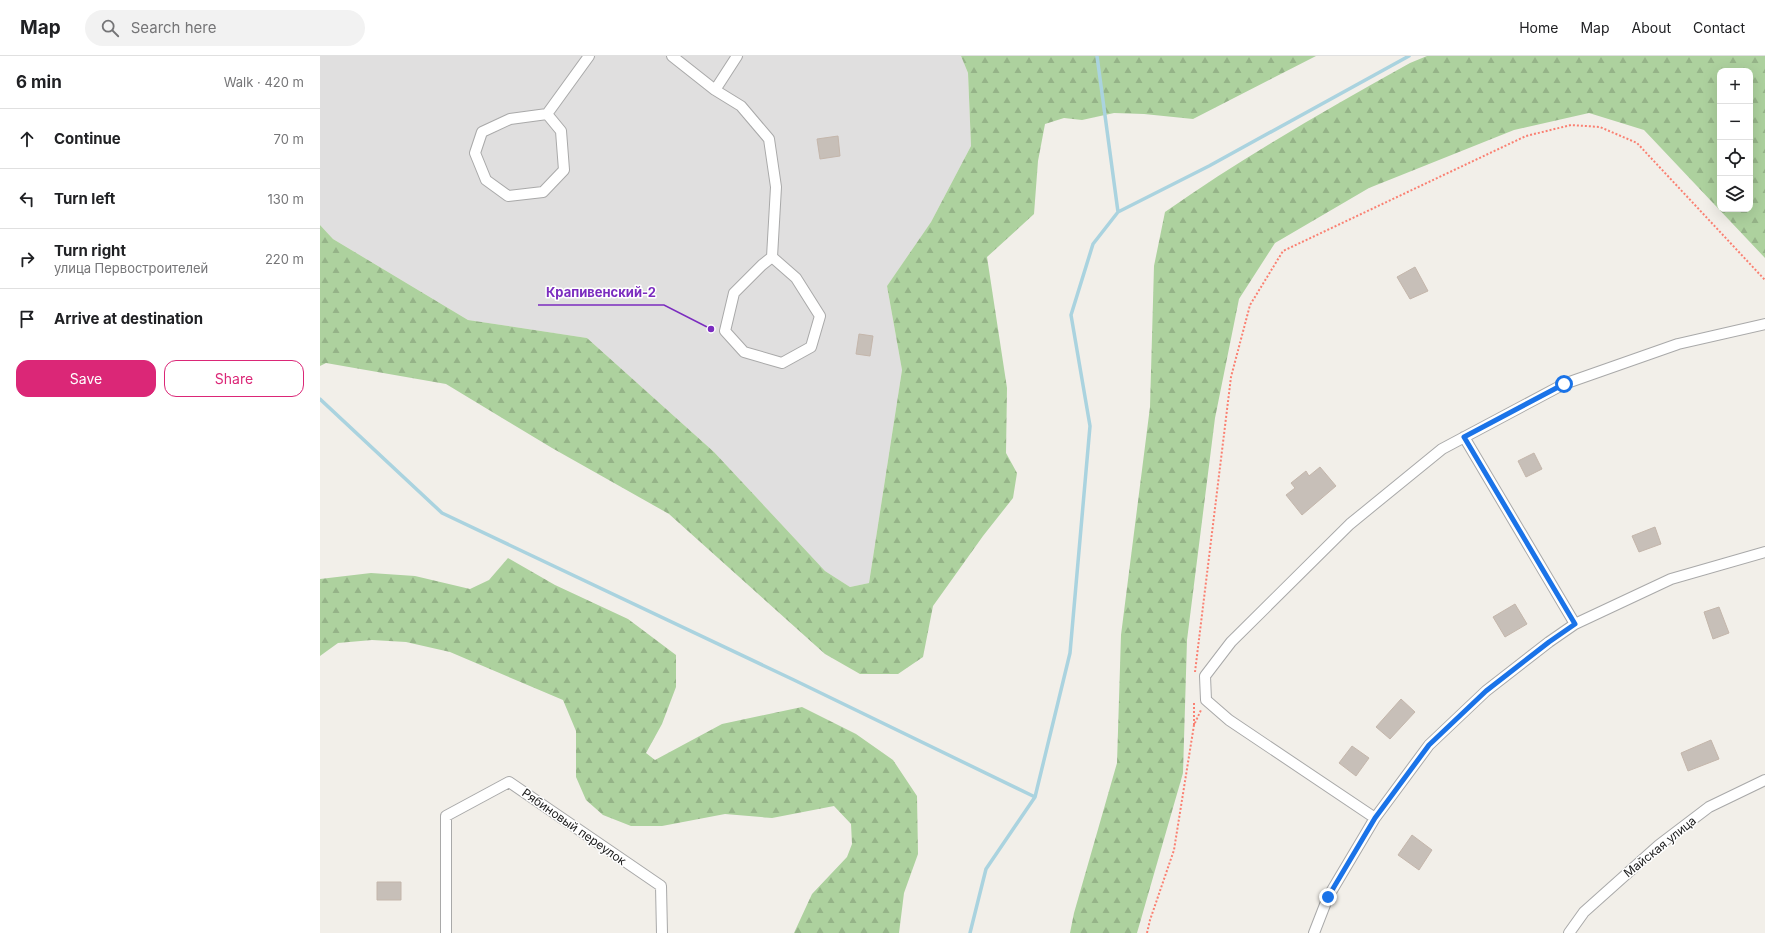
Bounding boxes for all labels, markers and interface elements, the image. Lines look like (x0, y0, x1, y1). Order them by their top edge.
search box (85, 10, 365, 46)
text: Map (20, 16, 61, 39)
icon: search (99, 17, 121, 39)
text: Search here (131, 18, 216, 37)
text: Home (1519, 19, 1558, 36)
text: Map (1580, 19, 1610, 36)
text: About (1632, 19, 1671, 36)
text: Contact (1693, 19, 1745, 36)
map controls (1717, 68, 1753, 212)
button: + (1717, 68, 1753, 104)
text: 6 min (16, 72, 62, 92)
text: Walk · 420 m (224, 74, 304, 90)
button: − (1717, 104, 1753, 140)
icon: ahead (16, 128, 38, 150)
text: Continue (54, 129, 121, 148)
text: 70 m (274, 131, 304, 147)
button: locate (1717, 140, 1753, 176)
button: layers (1717, 176, 1753, 212)
icon: left (16, 188, 38, 210)
text: Turn left (54, 189, 115, 208)
text: 130 m (267, 191, 304, 207)
text: Turn right (54, 241, 126, 260)
icon: right (16, 248, 38, 270)
text: 220 m (265, 251, 304, 267)
text: улица Первостроителей (54, 260, 208, 276)
callout: Крапивенский-2 (538, 280, 664, 305)
text: Крапивенский-2 (546, 284, 656, 300)
icon: arrive (16, 308, 38, 330)
text: Arrive at destination (54, 309, 203, 328)
button: Save (16, 360, 156, 397)
button: Share (164, 360, 304, 397)
route start (1555, 375, 1573, 393)
street label: Рябиновый переулок (519, 785, 630, 869)
street label: Майская улица (1620, 813, 1699, 880)
route end (1319, 888, 1337, 906)

